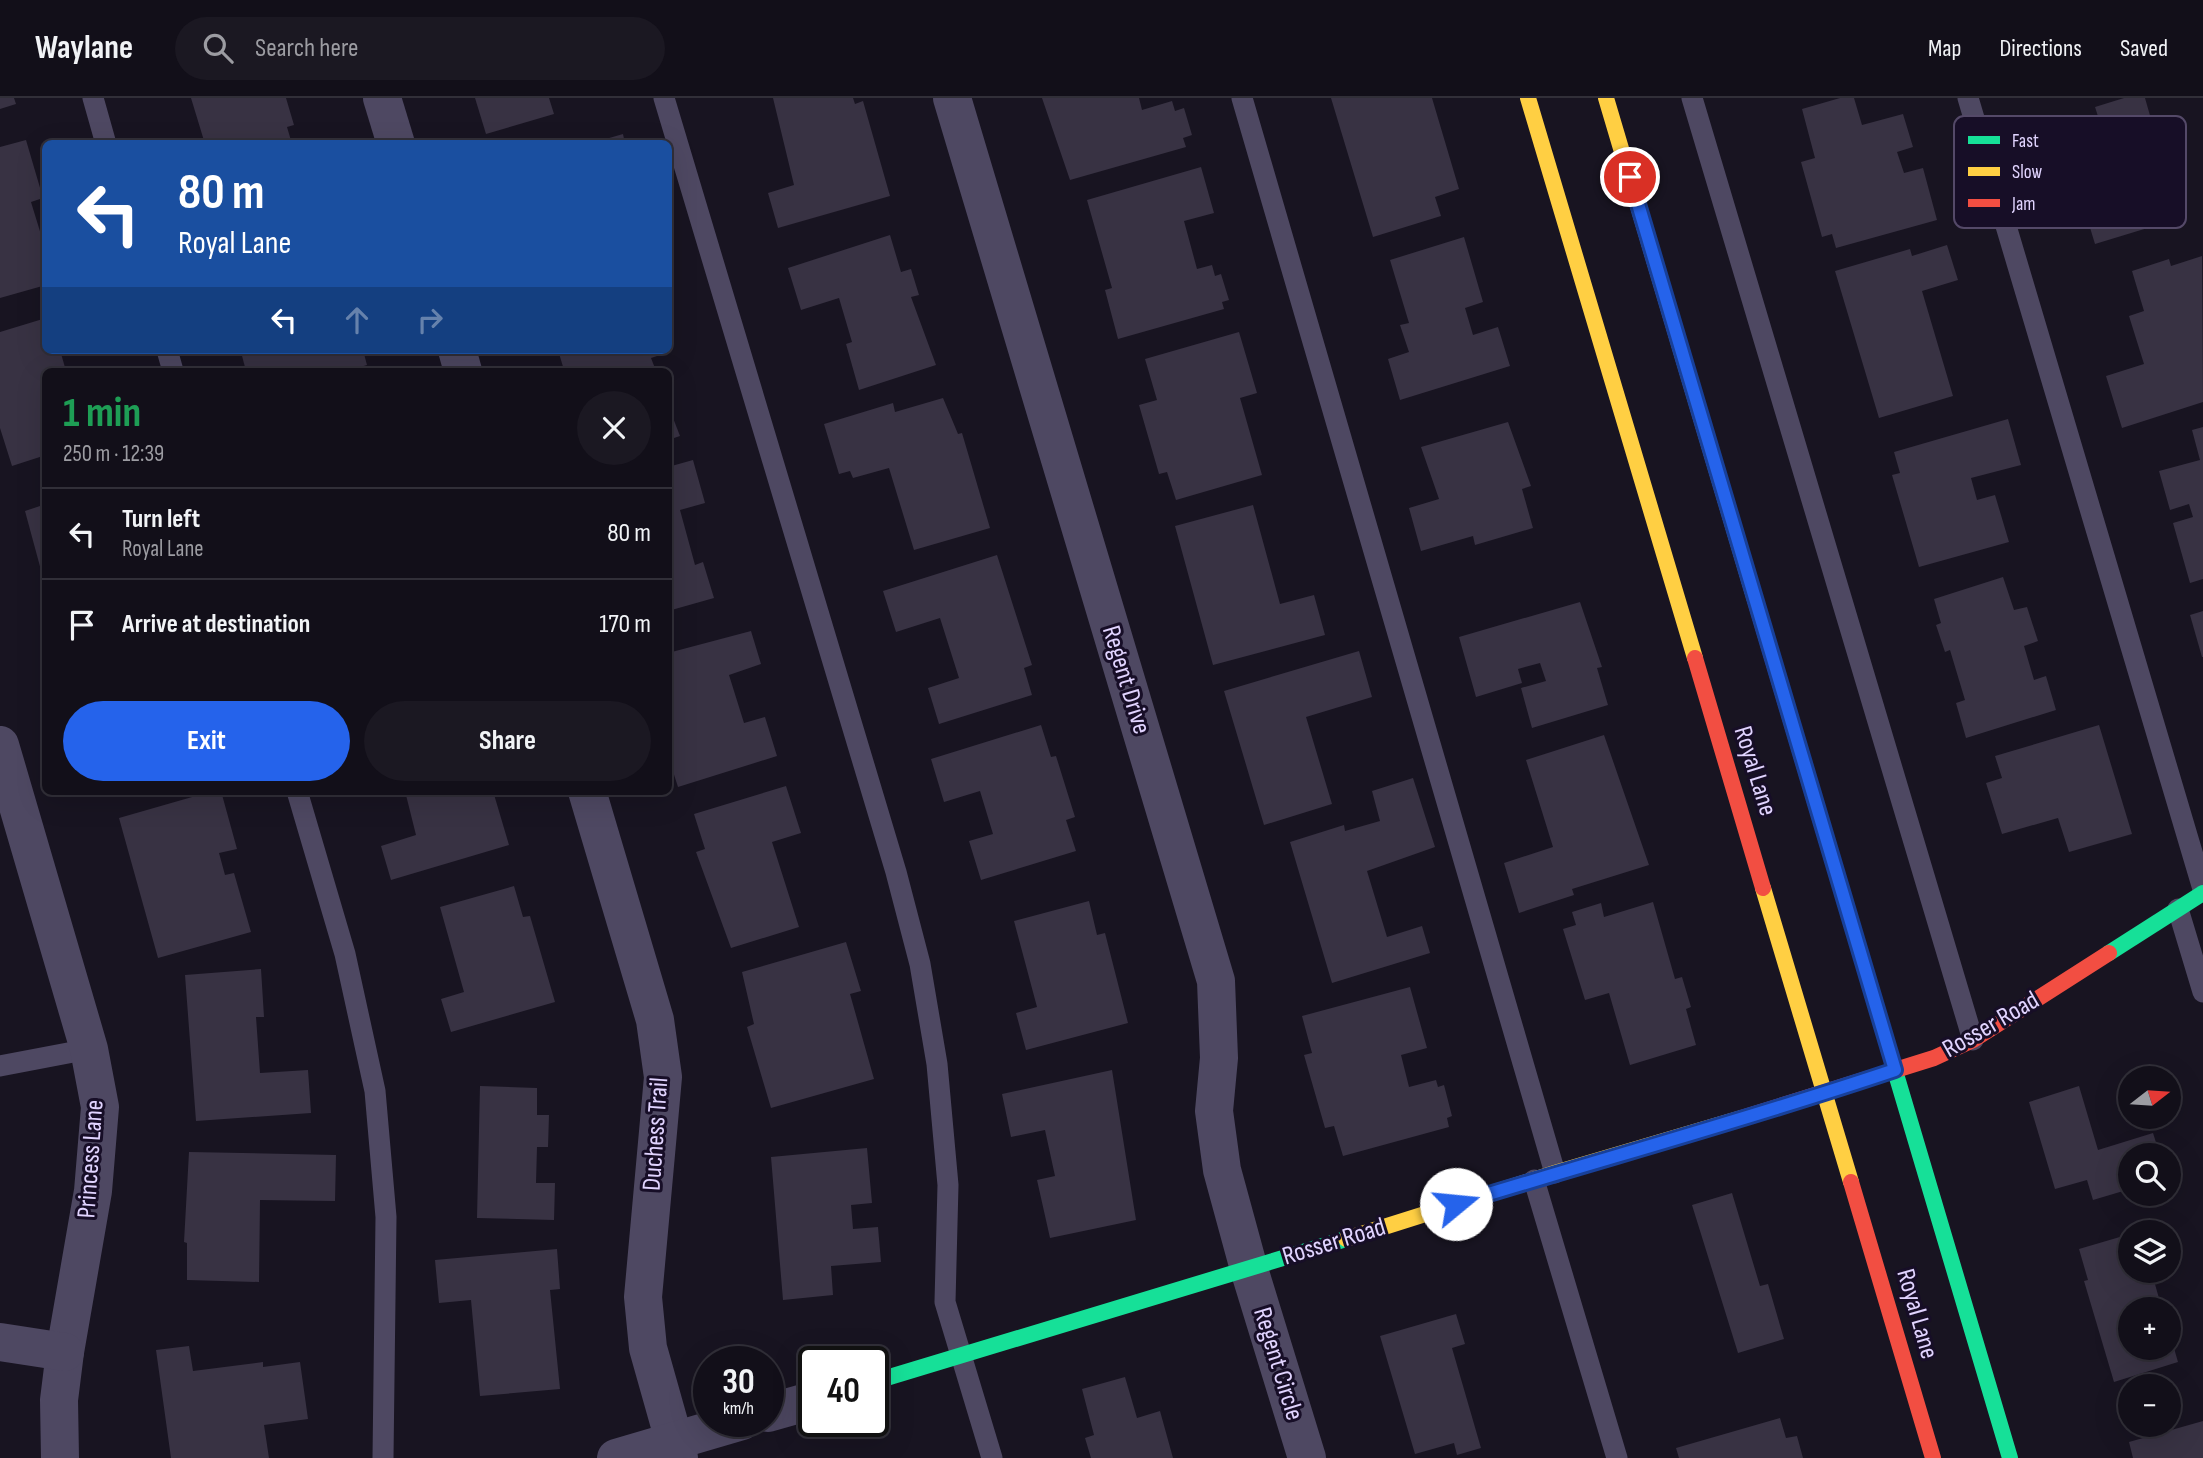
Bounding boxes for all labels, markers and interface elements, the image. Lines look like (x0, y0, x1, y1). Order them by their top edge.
search box (175, 17, 665, 80)
text: Waylane (35, 28, 133, 68)
icon: search (199, 29, 237, 67)
text: Search here (255, 33, 358, 64)
text: Map (1928, 34, 1961, 63)
text: Directions (1999, 34, 2082, 63)
text: Saved (2120, 34, 2168, 63)
legend (1954, 116, 2186, 228)
text: Fast (2012, 130, 2039, 153)
pin (1600, 147, 1660, 207)
icon: arrive (1611, 158, 1649, 196)
text: Slow (2012, 161, 2042, 184)
text: 80 m (178, 164, 265, 223)
icon: left (63, 168, 154, 259)
text: Jam (2011, 193, 2035, 216)
text: Royal Lane (178, 224, 291, 263)
icon: left (265, 301, 303, 339)
icon: ahead (338, 301, 376, 339)
icon: right (411, 301, 449, 339)
text: 1 min (63, 388, 141, 439)
button: close (577, 391, 651, 465)
text: 250 m · 12:39 (63, 440, 164, 468)
text: Turn left (122, 504, 200, 535)
icon: left (63, 515, 101, 553)
text: 80 m (607, 518, 651, 549)
text: Royal Lane (122, 535, 204, 563)
icon: arrive (63, 606, 101, 644)
text: Arrive at destination (122, 609, 310, 640)
text: 170 m (599, 609, 651, 640)
street label: Regent Drive (1095, 622, 1157, 738)
button: Exit (63, 701, 350, 781)
button: Share (364, 701, 651, 781)
street label: Royal Lane (1727, 722, 1783, 820)
street label: Rosser Road (1937, 985, 2045, 1065)
north arrow (2118, 1066, 2180, 1129)
map controls (2118, 1066, 2181, 1437)
street label: Duchess Trail (637, 1076, 675, 1192)
street label: Princess Lane (71, 1099, 111, 1219)
button: search (2118, 1143, 2181, 1206)
position arrow (1419, 1167, 1493, 1241)
street label: Rosser Road (1279, 1212, 1389, 1272)
button: layers (2118, 1220, 2181, 1283)
street label: Royal Lane (1889, 1265, 1945, 1363)
button: + (2118, 1297, 2181, 1360)
street label: Regent Circle (1246, 1304, 1310, 1424)
speed limit sign: 40 (798, 1346, 889, 1437)
text: 30 (722, 1361, 755, 1404)
button: − (2118, 1374, 2181, 1437)
text: km/h (723, 1398, 754, 1419)

